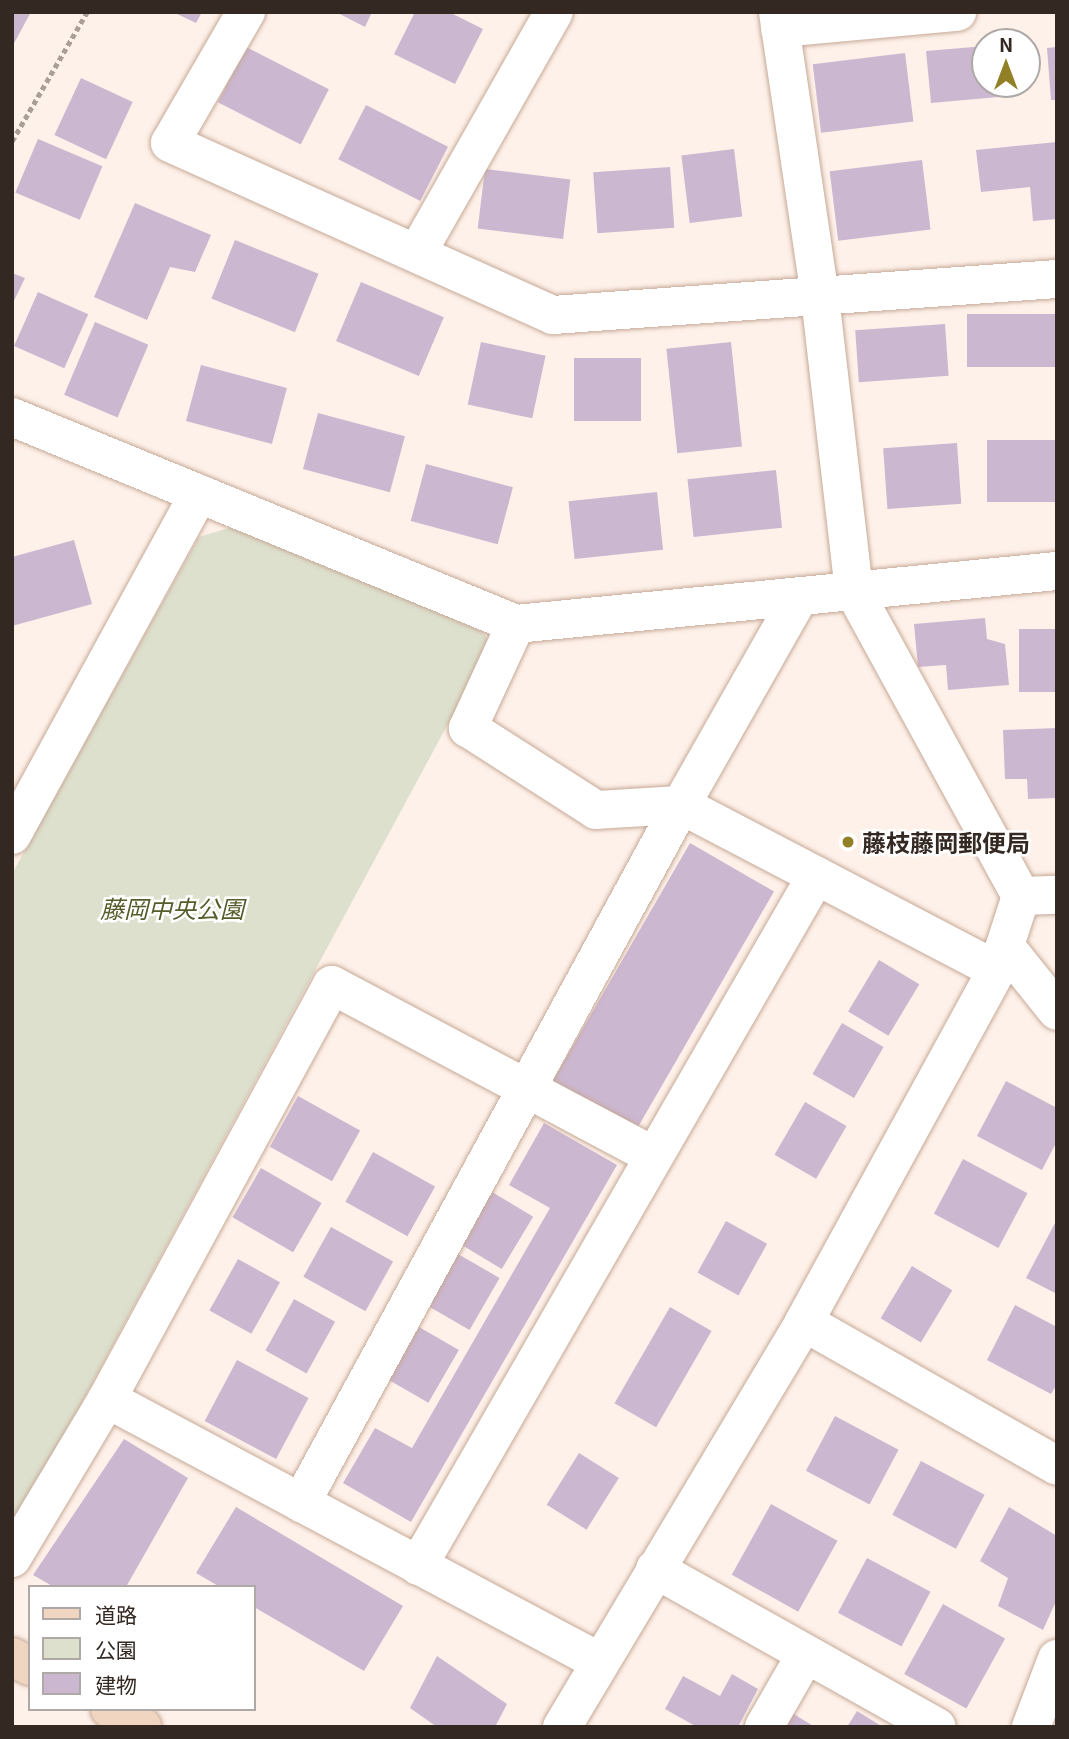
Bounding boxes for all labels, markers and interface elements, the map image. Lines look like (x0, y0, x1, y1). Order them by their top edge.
north arrow (971, 28, 1041, 98)
text: N (999, 30, 1013, 57)
place label: 藤枝藤岡郵便局 (862, 828, 1030, 856)
marker: 藤枝藤岡郵便局 (840, 834, 856, 850)
park label: 藤岡中央公園 (100, 894, 244, 922)
legend (28, 1585, 256, 1711)
text: 道路 (95, 1599, 137, 1629)
text: 公園 (95, 1634, 137, 1664)
text: 建物 (95, 1669, 137, 1699)

